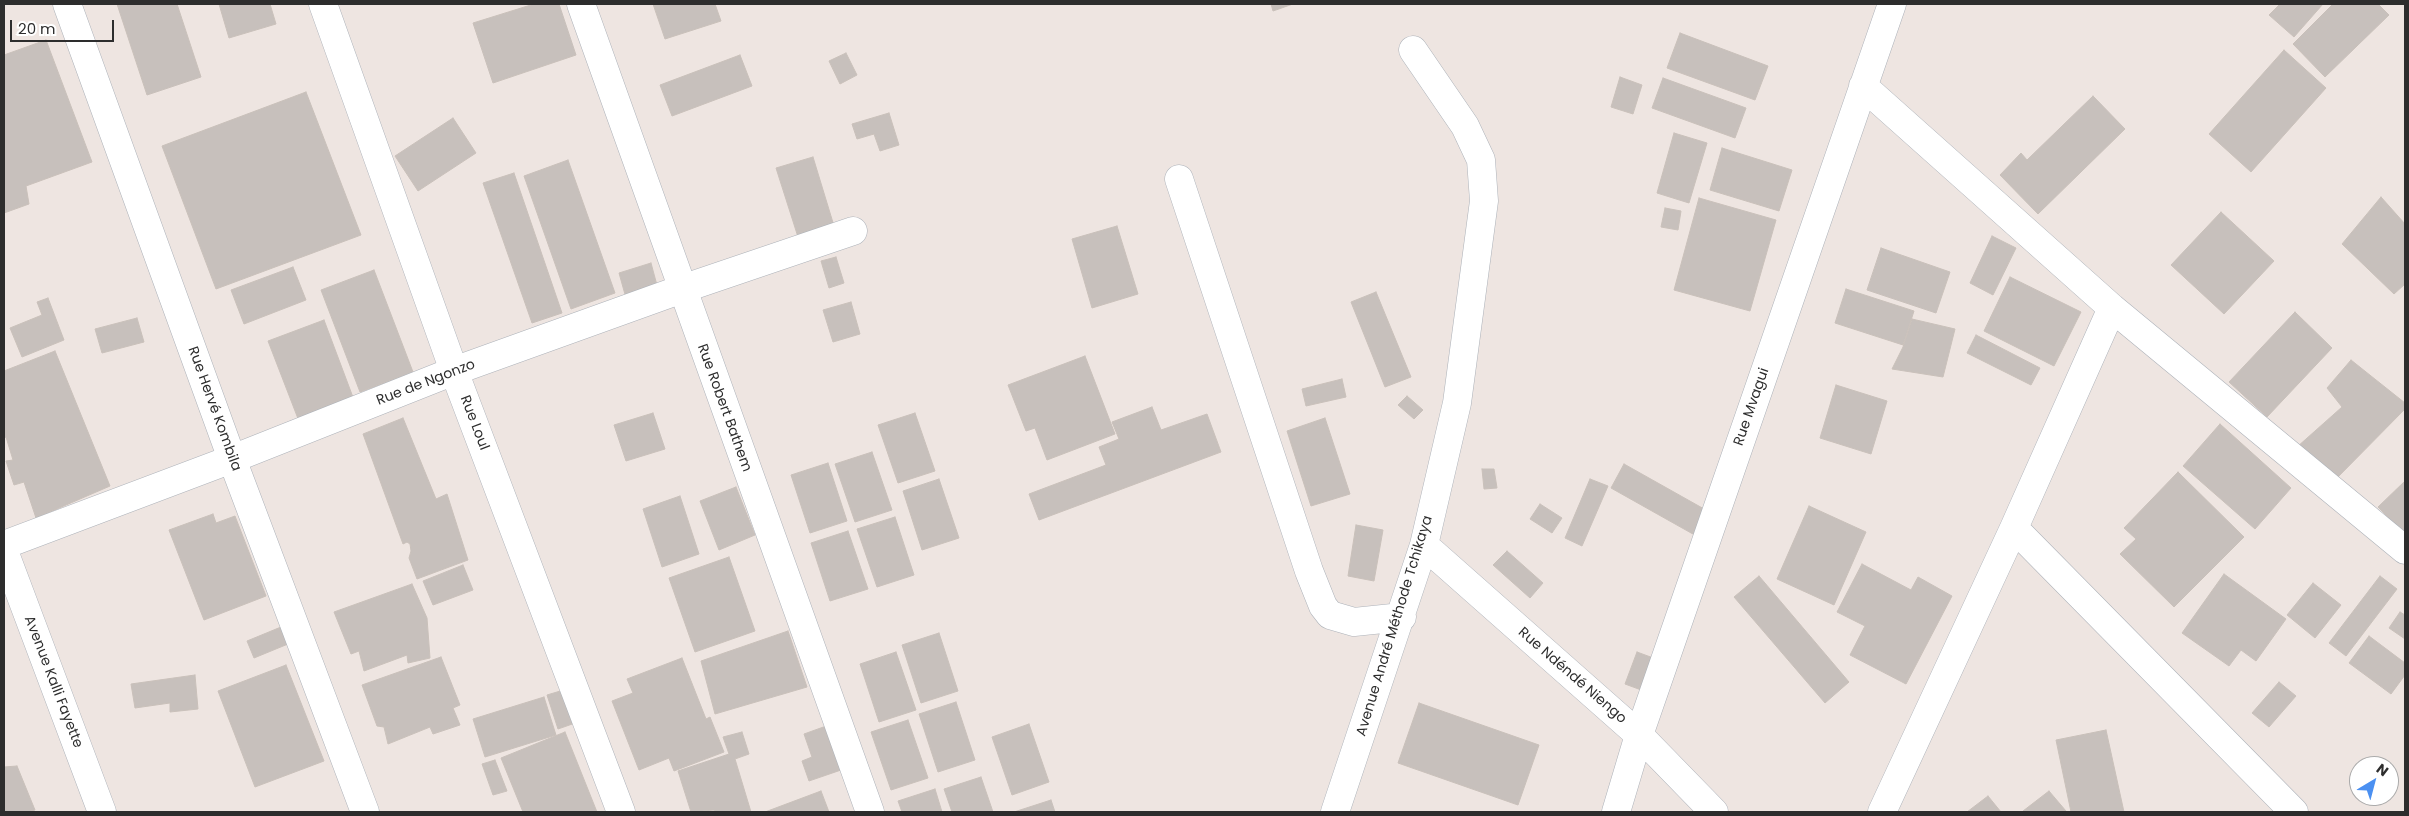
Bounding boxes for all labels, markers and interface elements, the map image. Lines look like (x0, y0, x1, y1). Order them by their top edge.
scale bar (12, 10, 116, 42)
text: 20 m (18, 18, 56, 39)
street label: Rue Robert Bathem (693, 342, 755, 474)
street label: Rue Hervé Kombila (184, 344, 244, 474)
street label: Rue de Ngonzo (374, 356, 478, 410)
street label: Rue Mvagui (1731, 366, 1773, 448)
street label: Rue Loul (456, 393, 492, 453)
street label: Avenue André Méthode Tchikaya (1353, 514, 1437, 738)
street label: Avenue Kalli Fayette (20, 614, 86, 750)
street label: Rue Ndéndé Niengo (1514, 624, 1630, 728)
north arrow (2349, 756, 2399, 806)
text: N (2372, 759, 2393, 781)

